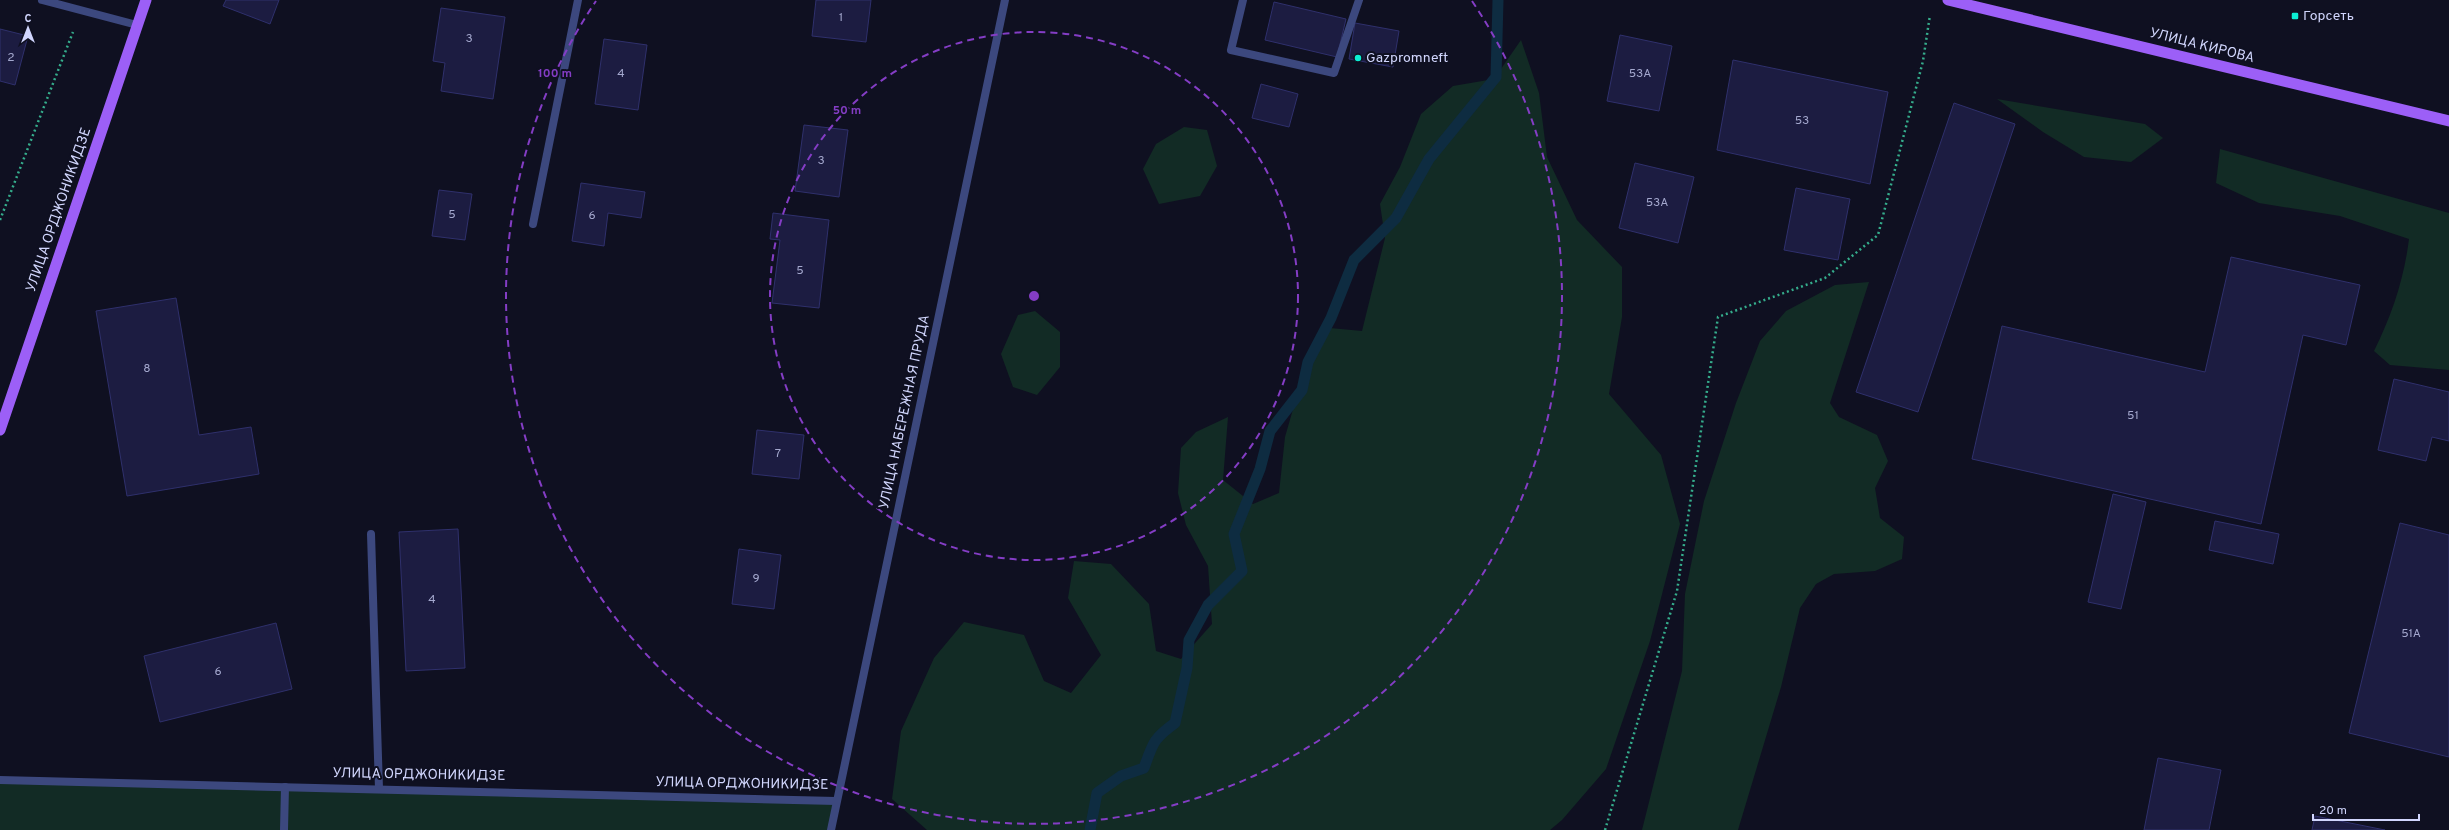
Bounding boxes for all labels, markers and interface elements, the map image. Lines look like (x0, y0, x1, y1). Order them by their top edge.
north arrow (8, 8, 48, 48)
place label: Горсеть (2303, 8, 2354, 25)
house number: 1 (839, 10, 843, 26)
marker: Горсеть (2290, 11, 2300, 21)
text: С (24, 12, 32, 26)
street label: УЛИЦА КИРОВА (2148, 25, 2256, 67)
house number: 3 (465, 31, 473, 47)
house number: 2 (7, 50, 15, 66)
place label: Gazpromneft (1366, 50, 1448, 67)
marker: Gazpromneft (1353, 53, 1363, 63)
text: 100 m (538, 66, 572, 82)
house number: 4 (617, 66, 625, 82)
house number: 53А (1629, 66, 1651, 82)
text: 50 m (833, 103, 861, 119)
house number: 53 (1795, 113, 1809, 129)
street label: УЛИЦА ОРДЖОНИКИДЗЕ (23, 126, 95, 294)
house number: 3 (817, 153, 825, 169)
house number: 53А (1646, 195, 1668, 211)
house number: 5 (448, 207, 456, 223)
house number: 6 (588, 208, 596, 224)
house number: 5 (796, 263, 804, 279)
centre of rings (1027, 289, 1041, 303)
street label: УЛИЦА НАБЕРЕЖНАЯ ПРУДА (876, 313, 934, 511)
house number: 8 (143, 361, 151, 377)
house number: 51 (2127, 408, 2139, 424)
house number: 7 (775, 446, 781, 462)
house number: 9 (752, 571, 760, 587)
house number: 4 (428, 592, 436, 608)
house number: 51А (2401, 626, 2421, 642)
house number: 6 (214, 664, 222, 680)
street label: УЛИЦА ОРДЖОНИКИДЗЕ (332, 765, 506, 785)
street label: УЛИЦА ОРДЖОНИКИДЗЕ (655, 774, 829, 794)
scale bar (2313, 796, 2419, 822)
text: 20 m (2319, 803, 2347, 819)

